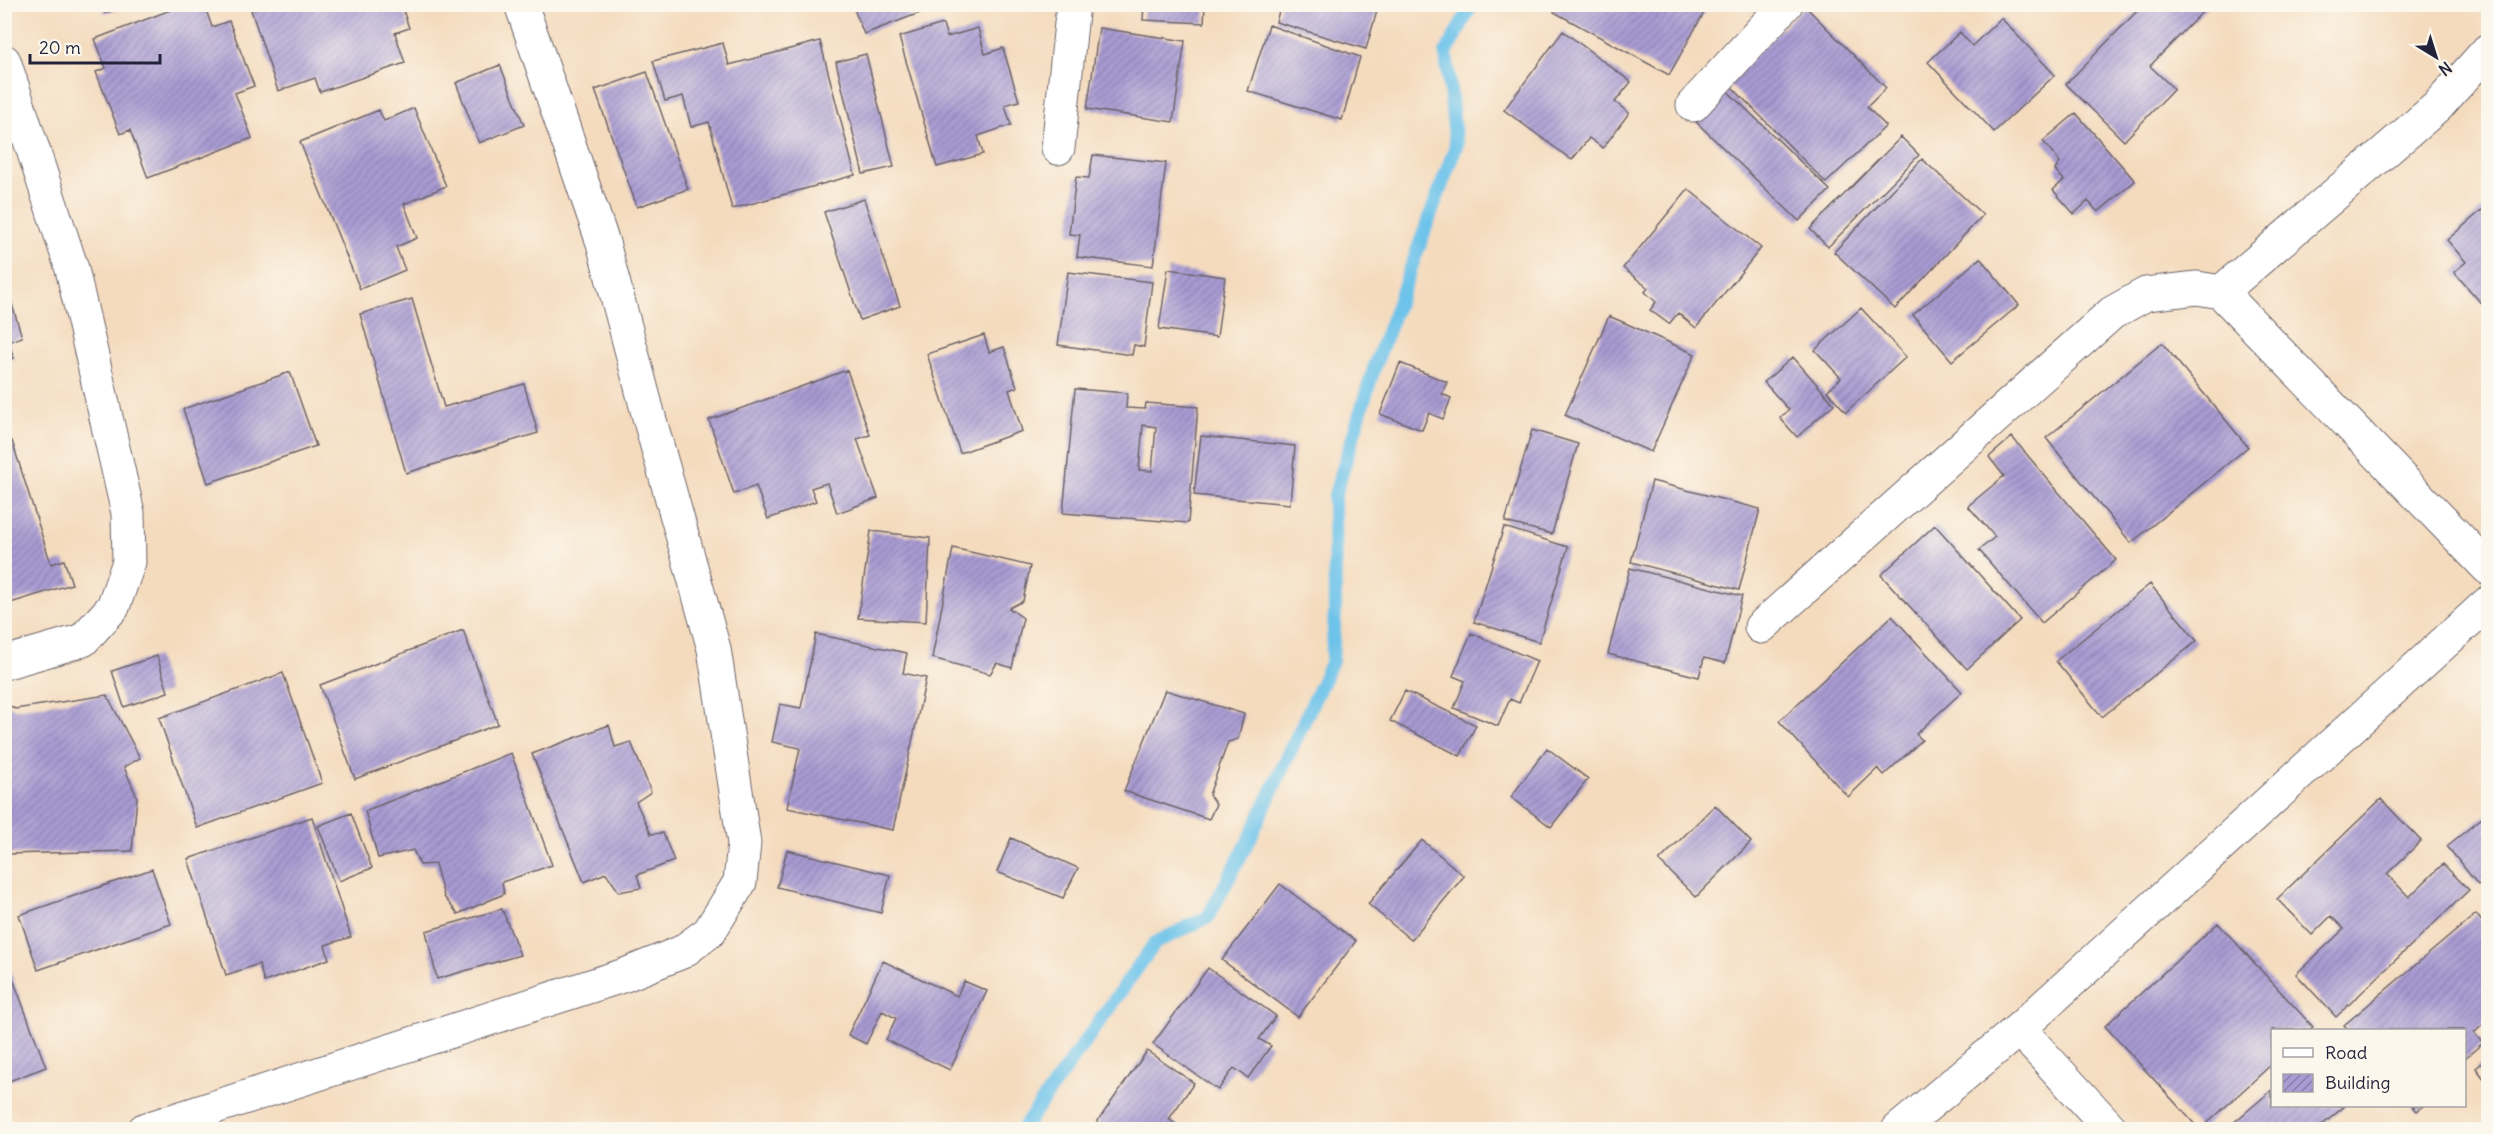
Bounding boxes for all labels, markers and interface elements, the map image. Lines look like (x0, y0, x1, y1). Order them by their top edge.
scale bar (30, 27, 160, 65)
north arrow (2406, 27, 2466, 87)
text: 20 m (39, 36, 81, 59)
text: N (2435, 58, 2456, 80)
legend (2271, 1029, 2466, 1107)
text: Road (2325, 1041, 2368, 1064)
text: Building (2325, 1071, 2390, 1094)

